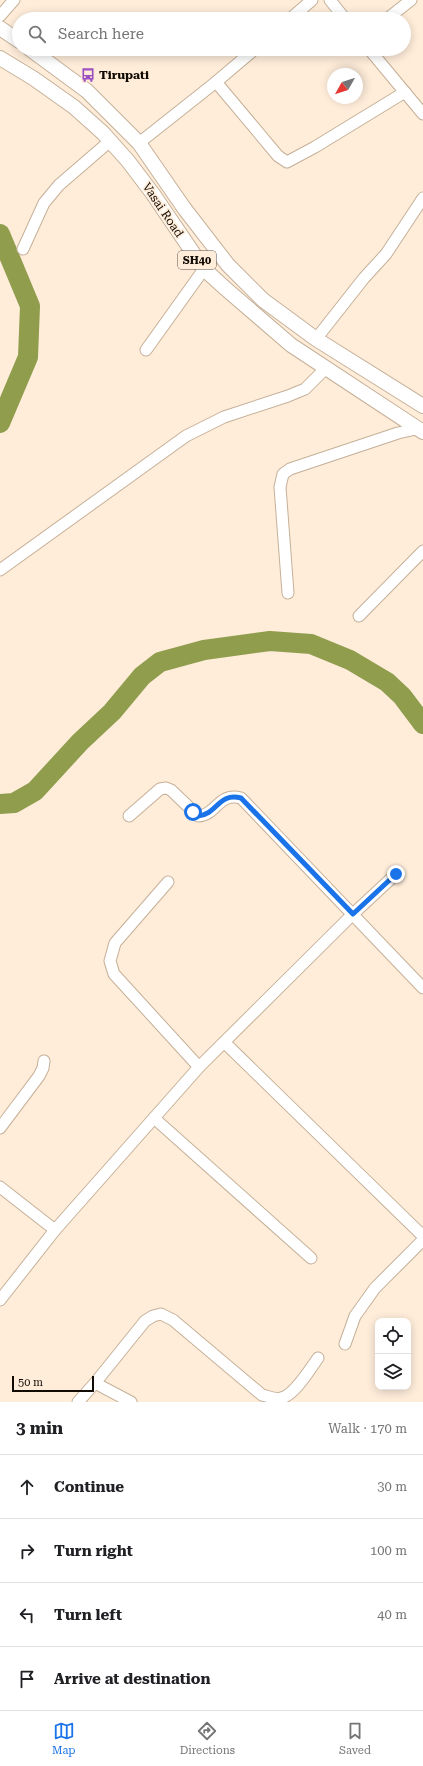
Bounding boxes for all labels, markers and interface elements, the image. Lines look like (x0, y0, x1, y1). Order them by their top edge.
search box (12, 12, 411, 56)
icon: search (26, 23, 48, 45)
text: Search here (58, 25, 144, 43)
bus stop icon: Tirupati (80, 67, 96, 83)
place label: Tirupati (99, 68, 149, 82)
north arrow (327, 68, 363, 104)
street label: Vasai Road (140, 180, 186, 240)
road number: SH40 (178, 251, 216, 269)
route start (184, 803, 202, 821)
route end (387, 865, 405, 883)
map controls (375, 1318, 411, 1390)
button: locate (375, 1318, 411, 1354)
button: layers (375, 1354, 411, 1390)
scale bar (12, 1374, 94, 1393)
text: 50 m (18, 1376, 43, 1389)
text: 3 min (16, 1418, 63, 1438)
text: Walk · 170 m (328, 1421, 407, 1436)
icon: ahead (16, 1476, 38, 1498)
text: Continue (54, 1478, 124, 1496)
text: 30 m (377, 1479, 407, 1494)
icon: right (16, 1540, 38, 1562)
text: Turn right (54, 1542, 133, 1560)
text: 100 m (370, 1543, 407, 1558)
icon: left (16, 1604, 38, 1626)
text: Turn left (54, 1606, 122, 1624)
text: 40 m (377, 1607, 407, 1622)
icon: arrive (16, 1668, 38, 1690)
text: Arrive at destination (54, 1670, 210, 1688)
tab: Map (52, 1720, 76, 1757)
tab: Directions (180, 1720, 235, 1757)
tab: Saved (339, 1720, 371, 1757)

